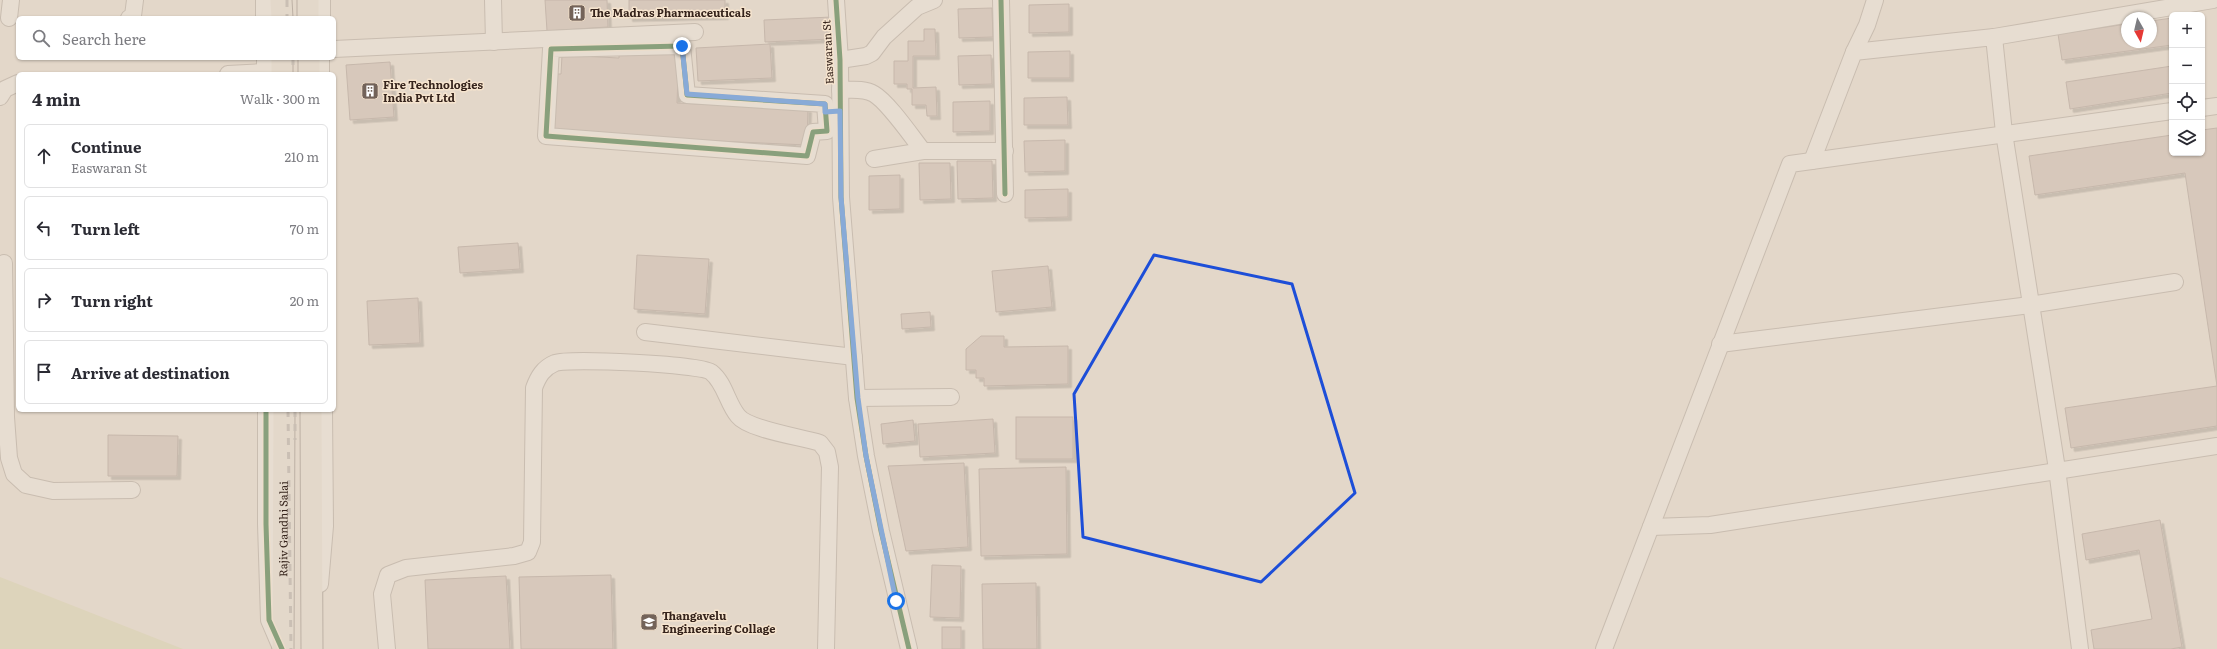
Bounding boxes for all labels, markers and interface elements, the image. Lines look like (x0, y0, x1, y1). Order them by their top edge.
building icon: The Madras Pharmaceuticals (567, 3, 587, 23)
place label: The Madras Pharmaceuticals (590, 4, 751, 20)
north arrow (2121, 12, 2157, 48)
map controls (2169, 12, 2205, 156)
button: + (2169, 12, 2205, 48)
search box (16, 16, 336, 60)
street label: Easwaran St (817, 19, 837, 85)
icon: search (30, 27, 52, 49)
text: Search here (62, 27, 146, 50)
route end (673, 37, 691, 55)
button: − (2169, 48, 2205, 84)
place label: Fire Technologies India Pvt Ltd (383, 76, 483, 105)
building icon: Fire Technologies India Pvt Ltd (360, 81, 380, 101)
button: locate (2169, 84, 2205, 120)
text: 4 min (32, 86, 81, 111)
text: Walk · 300 m (240, 89, 320, 108)
button: layers (2169, 120, 2205, 156)
text: Continue (71, 135, 141, 158)
icon: ahead (33, 145, 55, 167)
text: 210 m (284, 147, 319, 166)
text: Easwaran St (71, 158, 147, 177)
icon: left (33, 217, 55, 239)
text: Turn left (71, 217, 140, 240)
text: 70 m (290, 219, 319, 238)
icon: right (33, 289, 55, 311)
text: Turn right (71, 289, 153, 312)
text: 20 m (290, 291, 319, 310)
icon: arrive (33, 361, 55, 383)
text: Arrive at destination (71, 361, 230, 384)
street label: Rajiv Gandhi Salai (274, 481, 291, 577)
route start (887, 592, 905, 610)
place label: Thangavelu Engineering Collage (662, 607, 775, 636)
school or university icon: Thangavelu Engineering Collage (639, 612, 659, 632)

